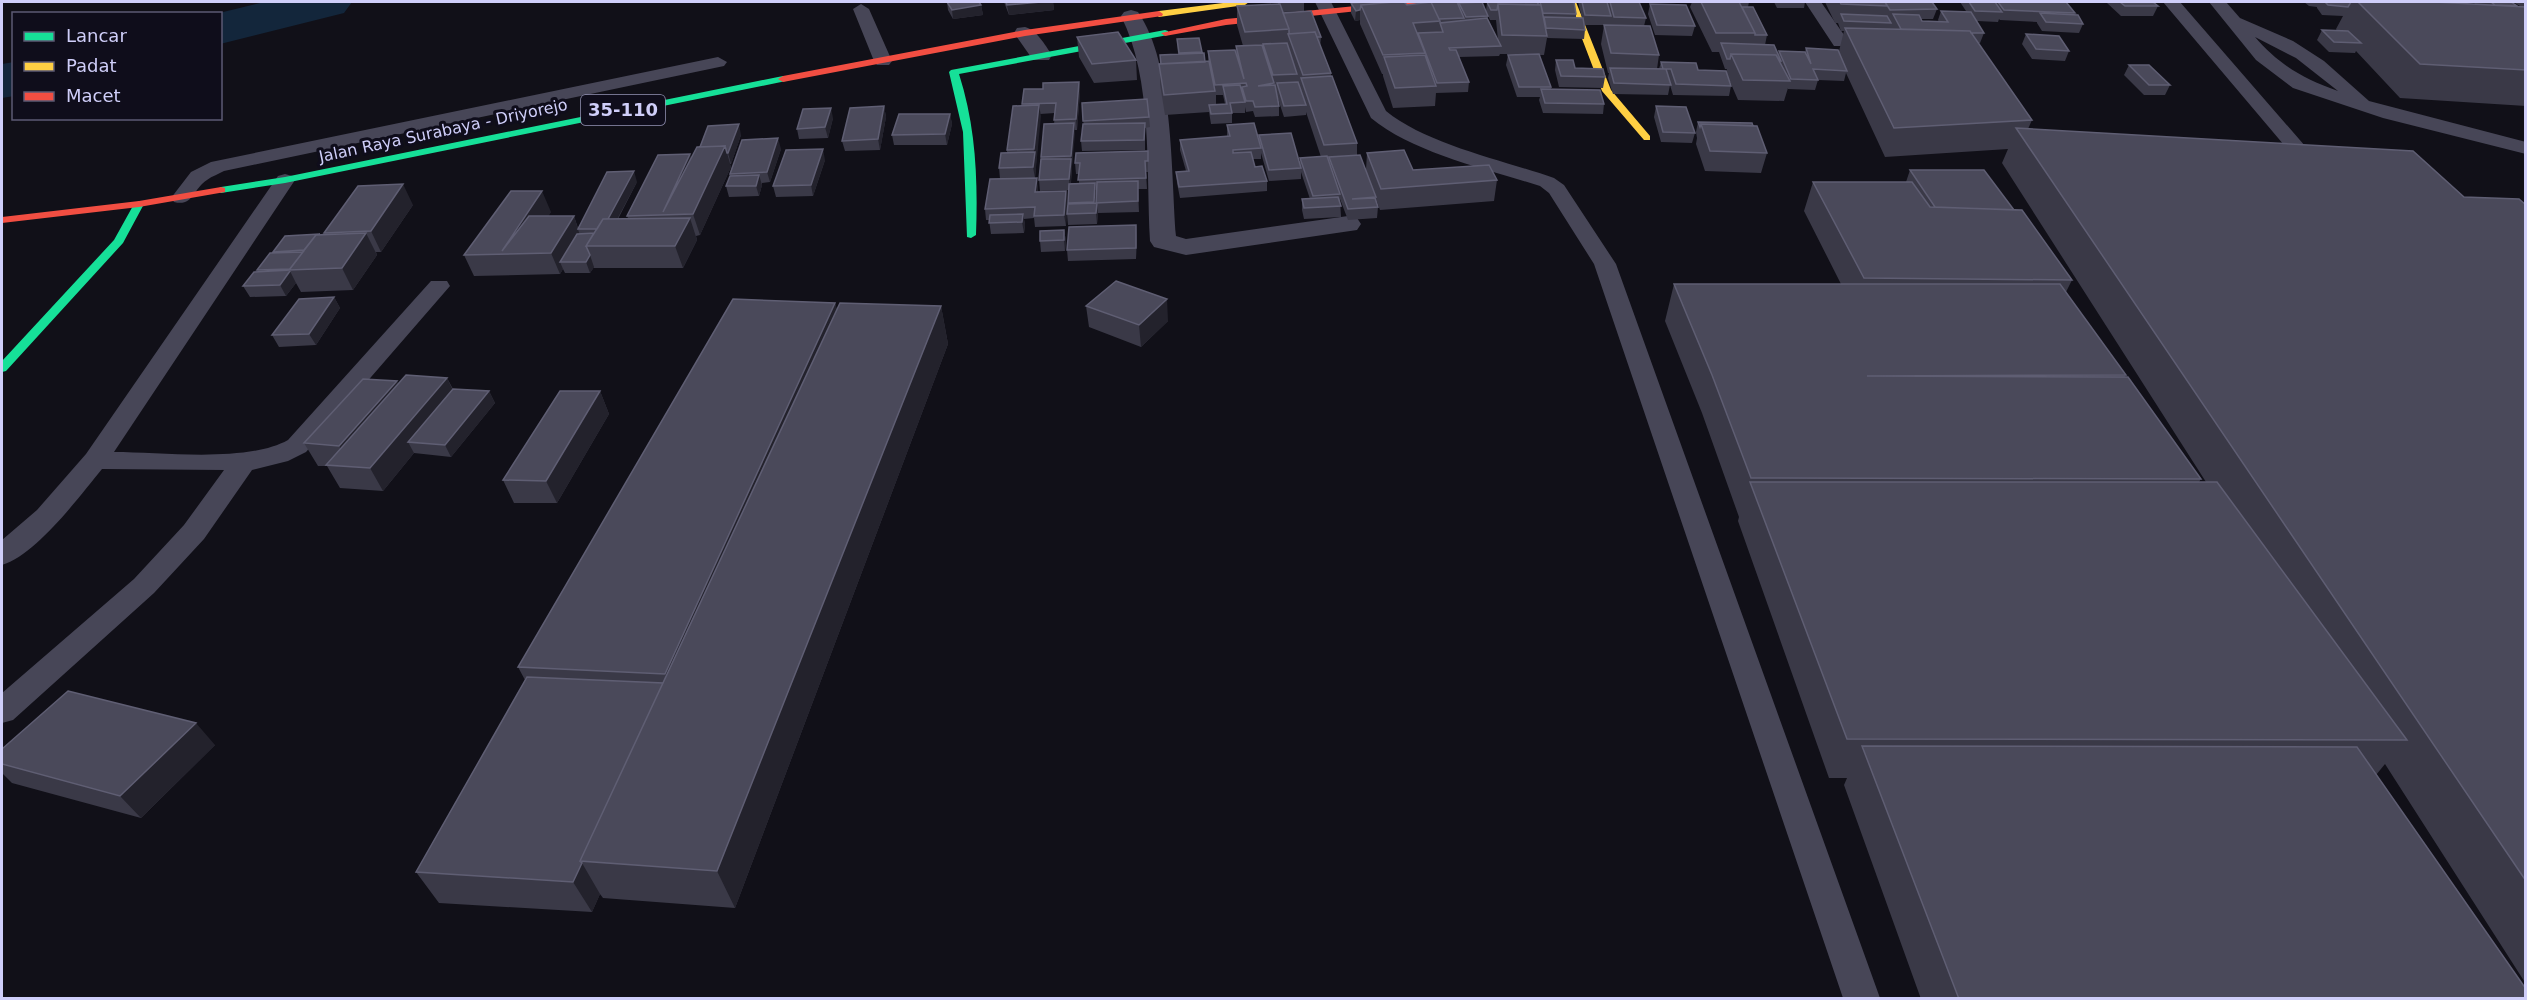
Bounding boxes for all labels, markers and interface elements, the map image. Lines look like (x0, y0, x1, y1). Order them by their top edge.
legend (12, 12, 222, 120)
text: Lancar (66, 25, 127, 46)
text: Padat (66, 55, 117, 76)
text: Macet (66, 85, 121, 106)
street label: Jalan Raya Surabaya - Driyorejo (316, 95, 569, 166)
road number: 35-110 (581, 95, 665, 125)

